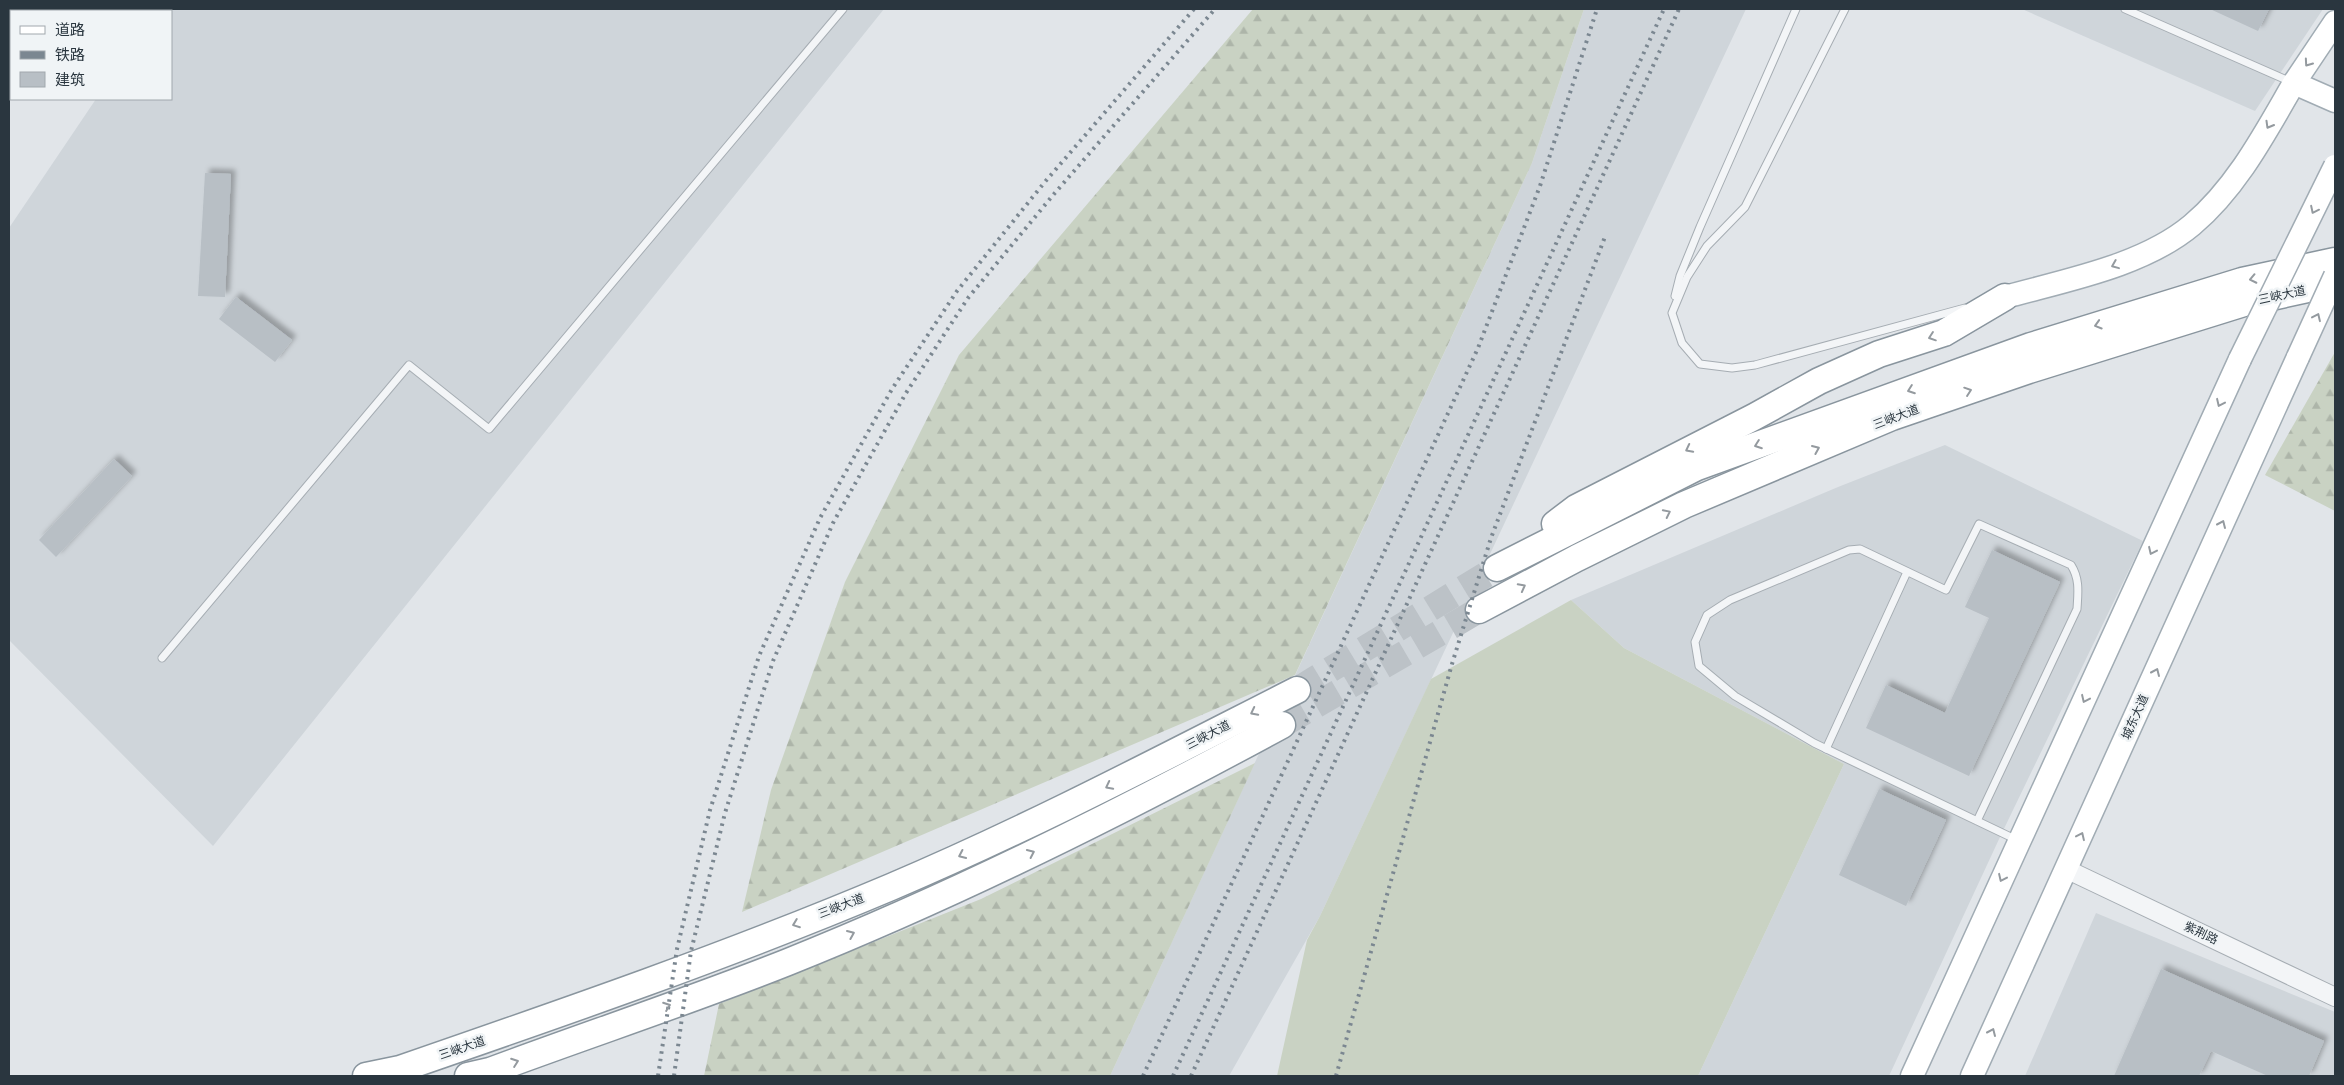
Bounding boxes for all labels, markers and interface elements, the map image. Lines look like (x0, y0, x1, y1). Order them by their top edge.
legend (10, 10, 172, 100)
text: 道路 (55, 20, 85, 38)
text: 铁路 (55, 45, 85, 63)
one-way arrow (2305, 57, 2314, 66)
text: 建筑 (55, 70, 85, 88)
one-way arrow (2266, 120, 2276, 129)
one-way arrow (2310, 205, 2320, 214)
one-way arrow (2111, 258, 2120, 269)
one-way arrow (2249, 273, 2258, 283)
street label: 三峡大道 (2257, 282, 2307, 307)
one-way arrow (2310, 313, 2321, 322)
one-way arrow (2094, 320, 2102, 330)
one-way arrow (1928, 331, 1936, 341)
one-way arrow (1907, 384, 1916, 394)
one-way arrow (1963, 387, 1972, 397)
one-way arrow (2216, 398, 2226, 407)
street label: 三峡大道 (1871, 401, 1921, 432)
one-way arrow (1755, 439, 1763, 449)
one-way arrow (1686, 443, 1695, 453)
one-way arrow (1811, 445, 1820, 456)
one-way arrow (1662, 509, 1671, 519)
one-way arrow (2216, 520, 2227, 529)
one-way arrow (2148, 546, 2159, 555)
one-way arrow (1517, 583, 1526, 593)
one-way arrow (2149, 668, 2160, 677)
street label: 城东大道 (2118, 692, 2151, 742)
one-way arrow (2080, 694, 2091, 703)
one-way arrow (1250, 706, 1259, 716)
street label: 三峡大道 (1183, 717, 1233, 752)
one-way arrow (1105, 779, 1114, 790)
one-way arrow (2075, 832, 2085, 841)
one-way arrow (958, 848, 967, 859)
one-way arrow (1026, 849, 1035, 860)
one-way arrow (1998, 873, 2009, 882)
street label: 三峡大道 (816, 890, 866, 921)
one-way arrow (792, 918, 800, 928)
street label: 紫荆路 (2182, 918, 2221, 947)
one-way arrow (846, 930, 855, 941)
one-way arrow (663, 1002, 671, 1012)
one-way arrow (1986, 1028, 1997, 1037)
street label: 三峡大道 (437, 1033, 487, 1062)
one-way arrow (510, 1058, 519, 1068)

